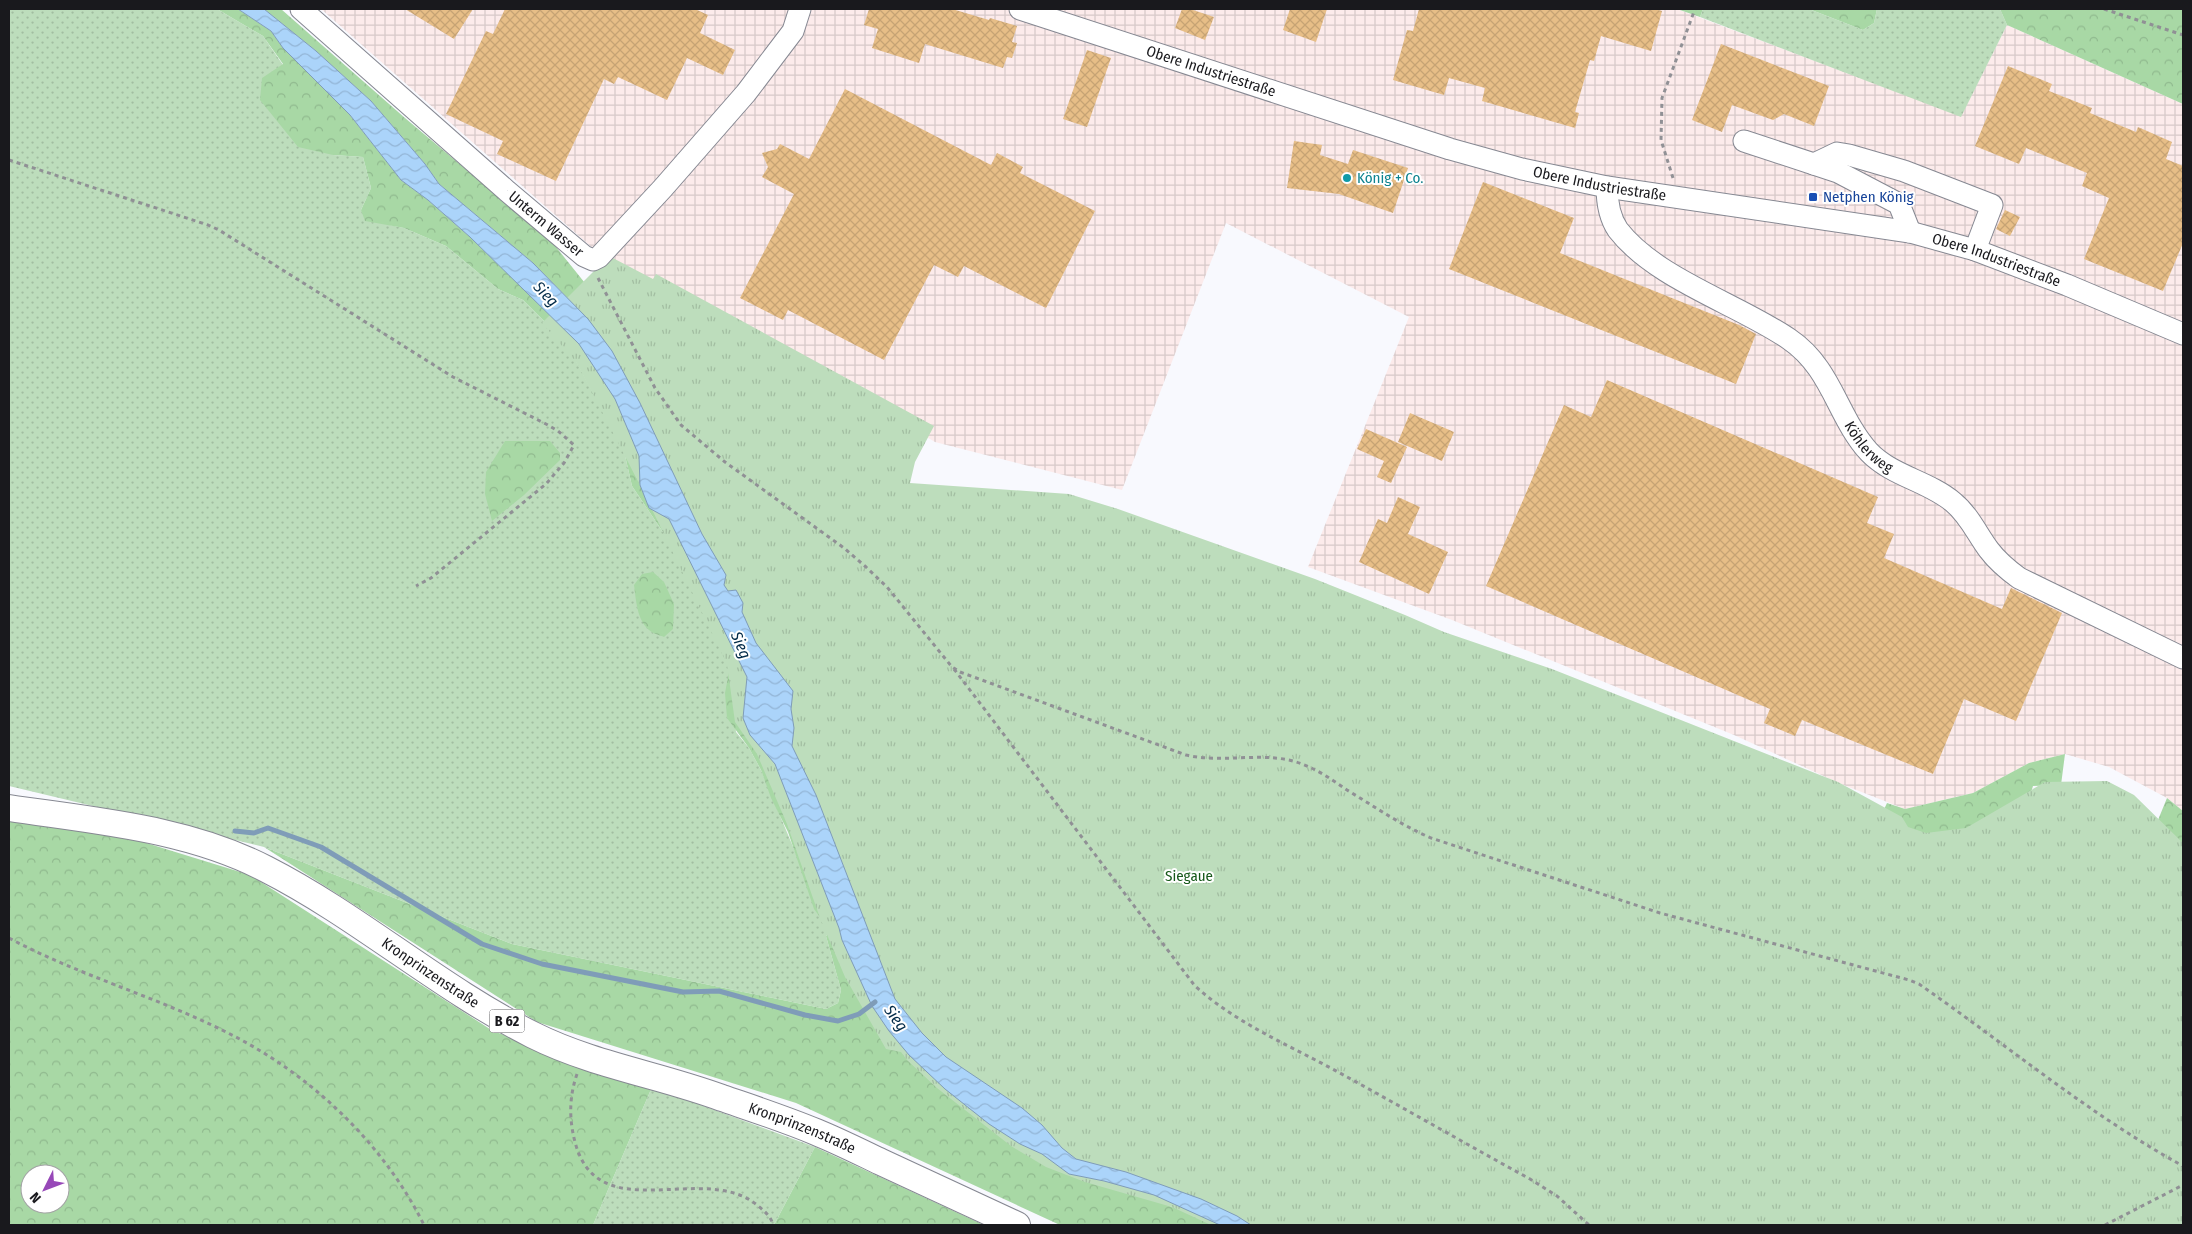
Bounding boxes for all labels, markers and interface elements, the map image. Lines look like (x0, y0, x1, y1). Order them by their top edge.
street label: Obere Industriestraße (1144, 42, 1278, 101)
street label: Obere Industriestraße (1531, 163, 1667, 205)
place label: König + Co. (1357, 169, 1424, 187)
marker: König + Co. (1341, 172, 1353, 184)
street label: Unterm Wasser (505, 187, 588, 261)
place label: Netphen König (1823, 188, 1914, 206)
marker: Netphen König (1807, 191, 1819, 203)
street label: Obere Industriestraße (1930, 230, 2063, 291)
water label: Sieg (529, 277, 562, 311)
street label: Köhlerweg (1841, 418, 1896, 477)
water label: Sieg (726, 628, 755, 661)
park label: Siegaue (1165, 867, 1213, 885)
street label: Kronprinzenstraße (378, 934, 482, 1012)
water label: Sieg (880, 1000, 912, 1035)
road number: B 62 (490, 1009, 524, 1032)
street label: Kronprinzenstraße (746, 1099, 858, 1157)
north arrow (20, 1164, 70, 1214)
text: N (27, 1189, 45, 1206)

